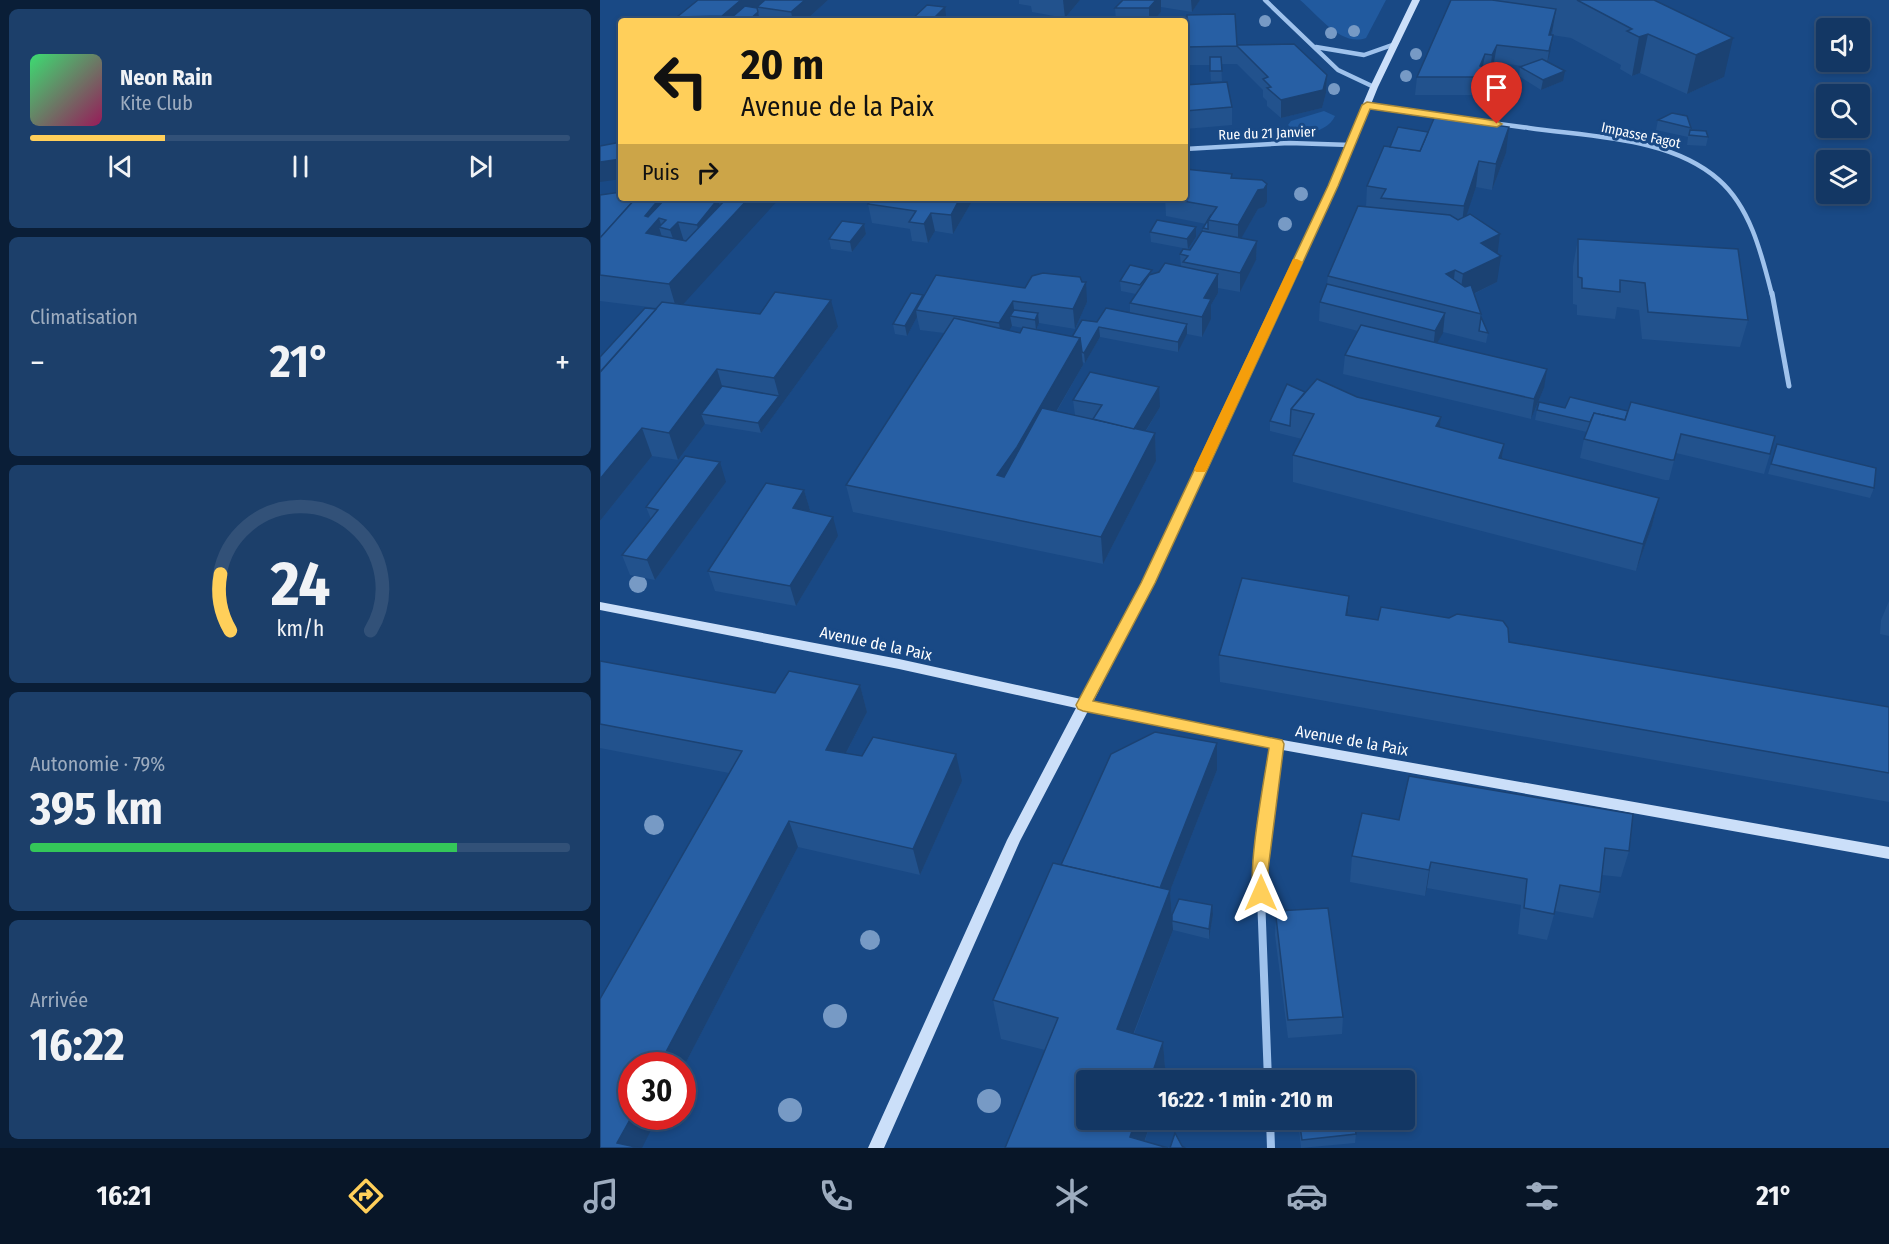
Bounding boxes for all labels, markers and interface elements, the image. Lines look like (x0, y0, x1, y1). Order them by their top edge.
map controls (1816, 18, 1870, 204)
button: sound (1816, 18, 1870, 72)
text: 20 m (741, 40, 824, 90)
icon: left (642, 42, 720, 120)
pin (1471, 62, 1522, 124)
text: Neon Rain (120, 64, 213, 91)
icon: arrive (1480, 71, 1513, 104)
button: search (1816, 84, 1870, 138)
text: Kite Club (120, 91, 193, 115)
text: Avenue de la Paix (741, 91, 934, 123)
street label: Impasse Fagot (1600, 119, 1683, 152)
street label: Rue du 21 Janvier (1218, 123, 1316, 144)
icon: previous (104, 150, 137, 183)
icon: pause (284, 150, 317, 183)
icon: next (464, 150, 497, 183)
button: layers (1816, 150, 1870, 204)
icon: right (691, 156, 724, 189)
text: Puis (642, 159, 679, 186)
text: Climatisation (30, 305, 138, 329)
text: 21° (270, 335, 330, 389)
text: − (30, 343, 45, 383)
text: + (555, 343, 570, 383)
text: 24 (269, 547, 330, 622)
text: km/h (276, 616, 324, 642)
street label: Avenue de la Paix (818, 622, 934, 665)
street label: Avenue de la Paix (1294, 721, 1410, 760)
text: Autonomie · 79% (30, 752, 165, 776)
text: 395 km (30, 782, 163, 836)
position arrow (1229, 861, 1293, 925)
text: Arrivée (30, 988, 88, 1012)
text: 16:22 (30, 1018, 125, 1072)
speed limit sign: 30 (618, 1052, 696, 1130)
text: 16:22 · 1 min · 210 m (1158, 1086, 1333, 1113)
icon: directions (345, 1175, 387, 1217)
icon: music (580, 1175, 622, 1217)
icon: phone (815, 1175, 857, 1217)
icon: climate (1051, 1175, 1093, 1217)
icon: car (1286, 1175, 1328, 1217)
icon: filters (1521, 1175, 1563, 1217)
text: 16:21 (97, 1180, 152, 1212)
text: 21° (1756, 1180, 1792, 1212)

